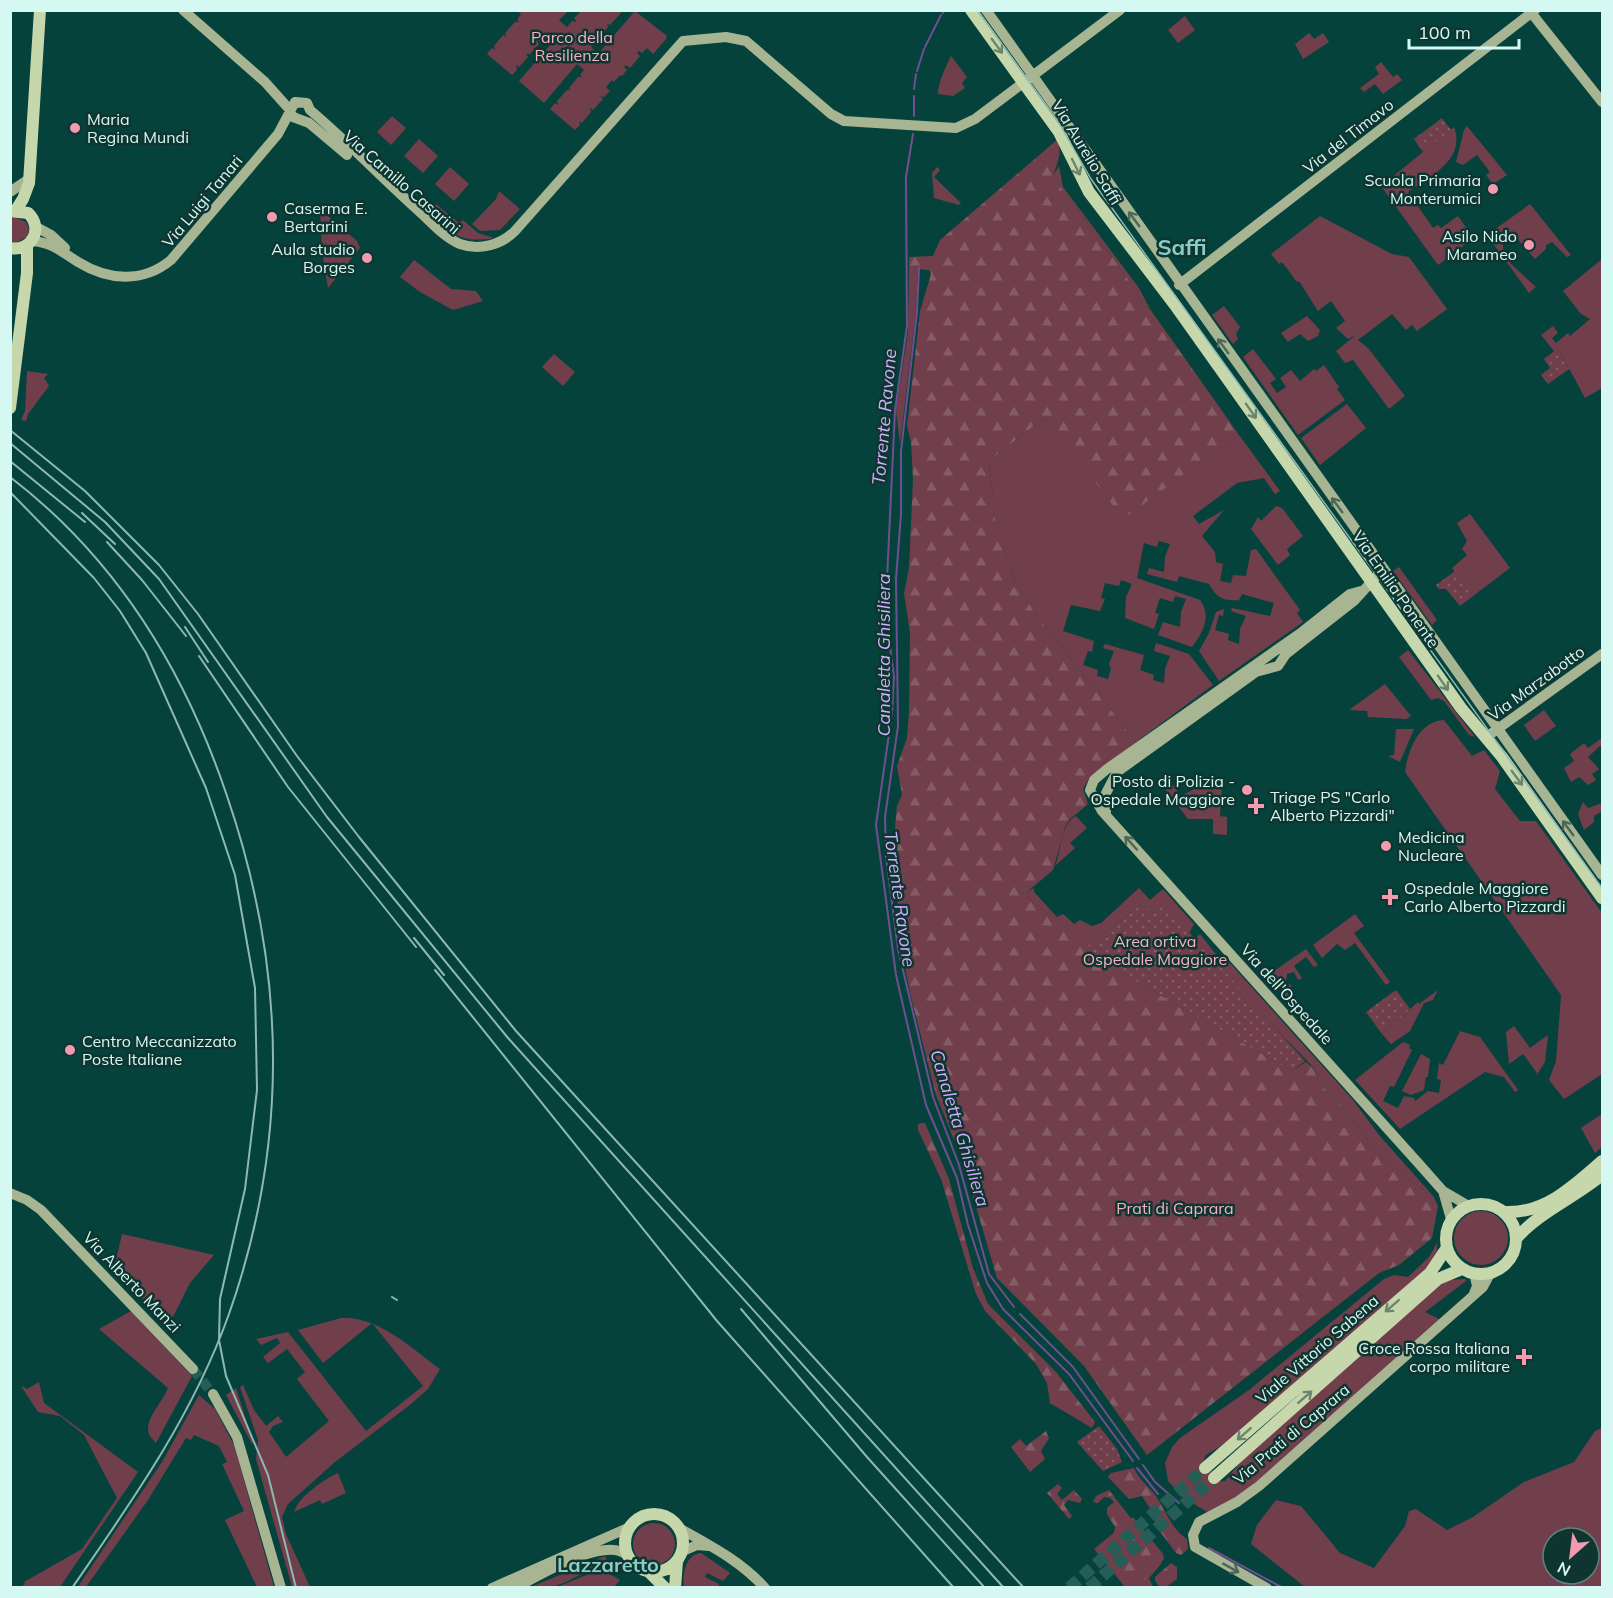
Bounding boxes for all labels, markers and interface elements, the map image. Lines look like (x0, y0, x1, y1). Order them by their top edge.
scale bar (1409, 12, 1518, 50)
text: 100 m (1418, 21, 1471, 44)
park label: Parco della Resilienza (531, 27, 613, 65)
one-way arrow (991, 38, 1003, 54)
street label: Via del Timavo (1299, 94, 1397, 178)
street label: Via Aurelio Saffi (1048, 96, 1126, 208)
place label: Maria Regina Mundi (87, 109, 189, 147)
marker: Maria Regina Mundi (68, 121, 82, 135)
street label: Via Camillo Casarini (339, 126, 465, 238)
street label: Via Luigi Tanari (157, 151, 247, 251)
one-way arrow (1070, 158, 1082, 176)
place label: Scuola Primaria Monterumici (1364, 170, 1481, 208)
marker: Scuola Primaria Monterumici (1486, 182, 1500, 196)
place label: Caserma E. Bertarini (284, 198, 368, 236)
marker: Caserma E. Bertarini (265, 210, 279, 224)
one-way arrow (1128, 212, 1140, 228)
place label: Asilo Nido Marameo (1442, 226, 1517, 264)
district label: Saffi (1157, 233, 1207, 261)
marker: Asilo Nido Marameo (1522, 238, 1536, 252)
place label: Aula studio Borges (271, 239, 355, 277)
marker: Aula studio Borges (360, 251, 374, 265)
one-way arrow (1217, 339, 1229, 355)
water label: Torrente Ravone (867, 348, 901, 486)
one-way arrow (1244, 402, 1257, 418)
one-way arrow (1330, 497, 1343, 513)
street label: Via Emilia Ponente (1348, 527, 1444, 651)
water label: Canaletta Ghisiliera (872, 573, 895, 736)
street label: Via Marzabotto (1484, 641, 1588, 725)
one-way arrow (1437, 674, 1449, 690)
one-way arrow (1511, 769, 1523, 785)
place label: Posto di Polizia - Ospedale Maggiore (1091, 771, 1235, 809)
marker: Posto di Polizia - Ospedale Maggiore (1240, 783, 1254, 797)
place label: Triage PS "Carlo Alberto Pizzardi" (1270, 787, 1395, 825)
marker: Triage PS "Carlo Alberto Pizzardi" (1247, 797, 1265, 815)
one-way arrow (1562, 820, 1574, 836)
place label: Medicina Nucleare (1398, 827, 1465, 865)
water label: Torrente Ravone (879, 830, 921, 969)
one-way arrow (1124, 836, 1138, 851)
marker: Medicina Nucleare (1379, 839, 1393, 853)
place label: Ospedale Maggiore Carlo Alberto Pizzardi (1404, 878, 1566, 916)
marker: Ospedale Maggiore Carlo Alberto Pizzardi (1381, 888, 1399, 906)
park label: Area ortiva Ospedale Maggiore (1083, 931, 1227, 969)
street label: Via dell'Ospedale (1237, 940, 1337, 1048)
place label: Centro Meccanizzato Poste Italiane (82, 1031, 237, 1069)
marker: Centro Meccanizzato Poste Italiane (63, 1043, 77, 1057)
water label: Canaletta Ghisiliera (925, 1047, 995, 1209)
park label: Prati di Caprara (1116, 1198, 1234, 1218)
street label: Via Alberto Manzi (79, 1227, 185, 1337)
street label: Viale Vittorio Sabena (1252, 1290, 1382, 1408)
one-way arrow (1385, 1299, 1400, 1313)
place label: Croce Rossa Italiana corpo militare (1358, 1338, 1510, 1376)
marker: Croce Rossa Italiana corpo militare (1515, 1348, 1533, 1366)
street label: Via Prati di Caprara (1229, 1379, 1353, 1489)
one-way arrow (1297, 1390, 1312, 1404)
one-way arrow (1237, 1427, 1252, 1441)
north arrow (1541, 1526, 1601, 1586)
district label: Lazzaretto (557, 1552, 659, 1577)
text: N (1554, 1558, 1574, 1581)
one-way arrow (1222, 1562, 1239, 1574)

